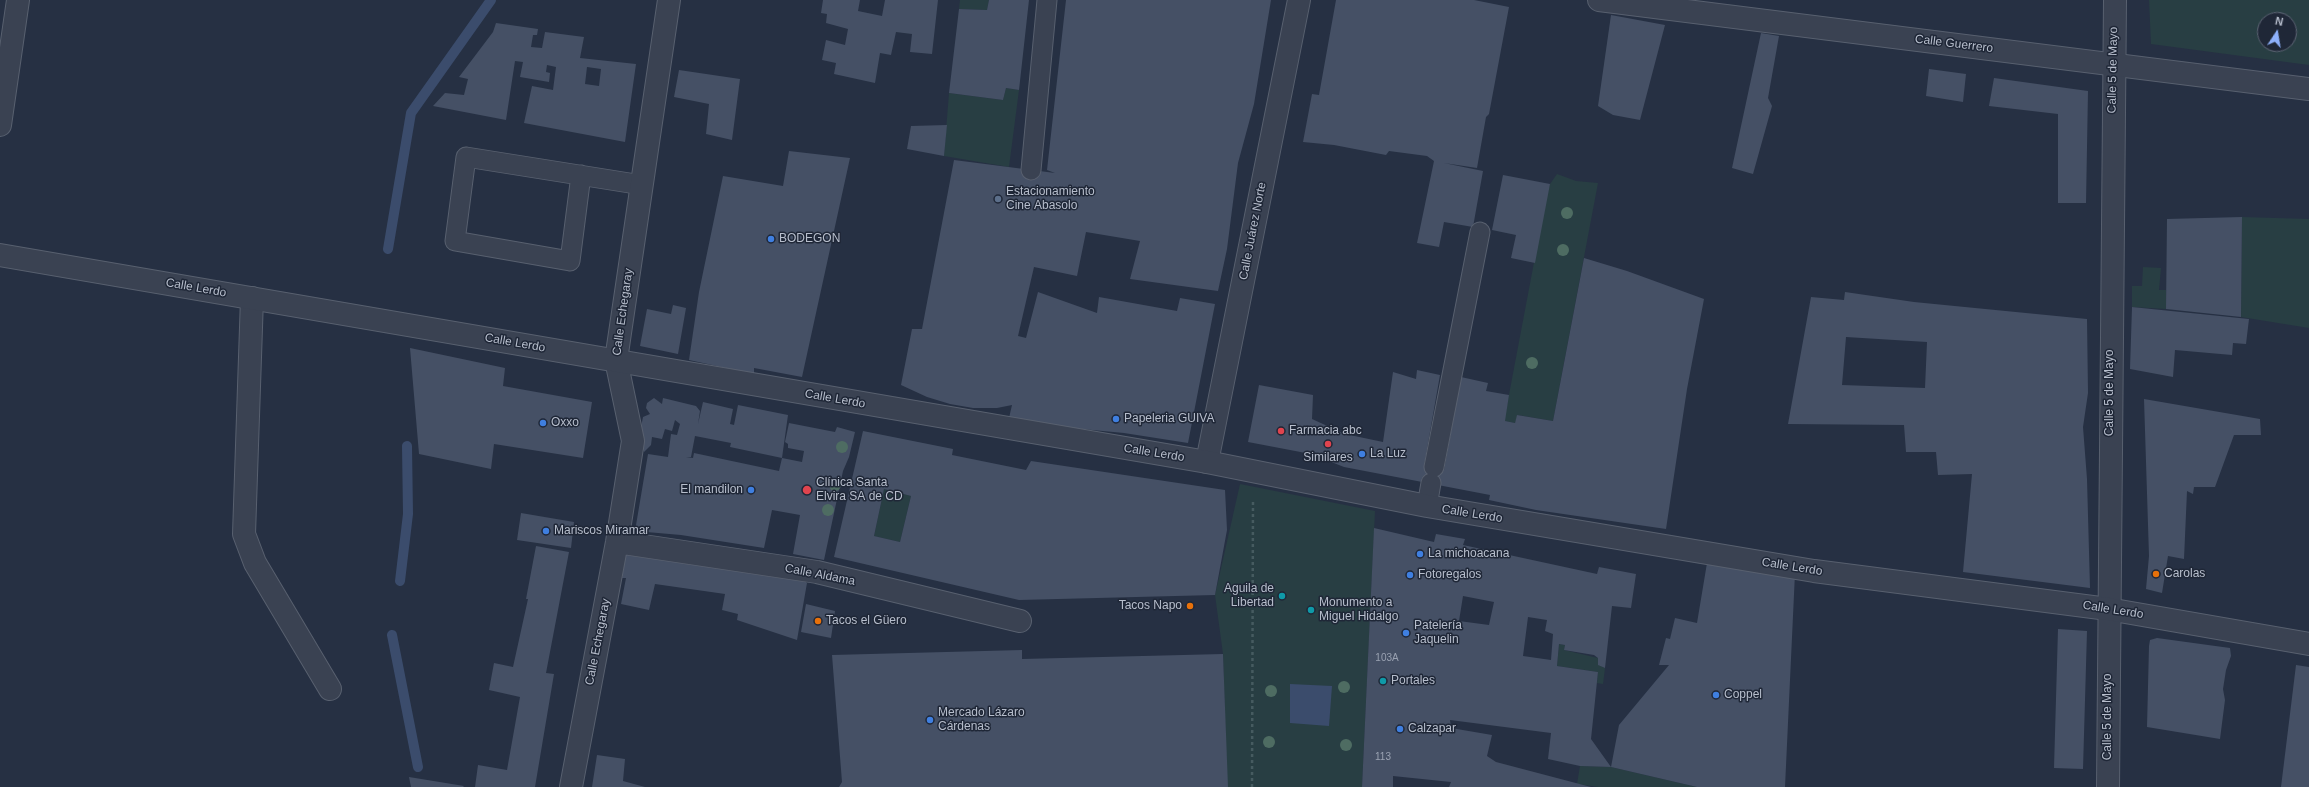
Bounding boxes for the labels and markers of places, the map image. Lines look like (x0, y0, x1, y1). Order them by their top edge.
place label: Estacionamiento Cine Abasolo (1006, 185, 1095, 213)
marker: Estacionamiento Cine Abasolo (993, 194, 1003, 204)
place label: BODEGON (779, 232, 840, 246)
marker: BODEGON (766, 234, 776, 244)
place label: Papeleria GUIVA (1124, 412, 1214, 426)
marker: Papeleria GUIVA (1111, 414, 1121, 424)
place label: Oxxo (551, 416, 579, 430)
marker: Oxxo (538, 418, 548, 428)
place label: Farmacia abc (1289, 424, 1362, 438)
marker: Farmacia abc (1276, 426, 1286, 436)
marker: Similares (1323, 439, 1333, 449)
place label: La Luz (1370, 447, 1406, 461)
marker: La Luz (1357, 449, 1367, 459)
place label: Similares (1303, 451, 1353, 465)
place label: Clínica Santa Elvira SA de CD (816, 476, 903, 504)
place label: El mandilon (680, 483, 743, 497)
marker: Clínica Santa Elvira SA de CD (801, 484, 813, 496)
marker: El mandilon (746, 485, 756, 495)
place label: Mariscos Miramar (554, 524, 649, 538)
marker: Mariscos Miramar (541, 526, 551, 536)
place label: La michoacana (1428, 547, 1509, 561)
marker: La michoacana (1415, 549, 1425, 559)
place label: Carolas (2164, 567, 2205, 581)
place label: Fotoregalos (1418, 568, 1481, 582)
marker: Carolas (2151, 569, 2161, 579)
marker: Fotoregalos (1405, 570, 1415, 580)
place label: Aguila de Libertad (1224, 582, 1274, 610)
marker: Aguila de Libertad (1277, 591, 1287, 601)
place label: Monumento a Miguel Hidalgo (1319, 596, 1398, 624)
place label: Tacos Napo (1119, 599, 1182, 613)
marker: Tacos Napo (1185, 601, 1195, 611)
marker: Monumento a Miguel Hidalgo (1306, 605, 1316, 615)
place label: Tacos el Güero (826, 614, 907, 628)
marker: Tacos el Güero (813, 616, 823, 626)
place label: Patelería Jaquelin (1414, 619, 1462, 647)
marker: Patelería Jaquelin (1401, 628, 1411, 638)
place label: Portales (1391, 674, 1435, 688)
marker: Portales (1378, 676, 1388, 686)
place label: Coppel (1724, 688, 1762, 702)
marker: Coppel (1711, 690, 1721, 700)
place label: Mercado Lázaro Cárdenas (938, 706, 1025, 734)
marker: Mercado Lázaro Cárdenas (925, 715, 935, 725)
place label: Calzapar (1408, 722, 1456, 736)
marker: Calzapar (1395, 724, 1405, 734)

